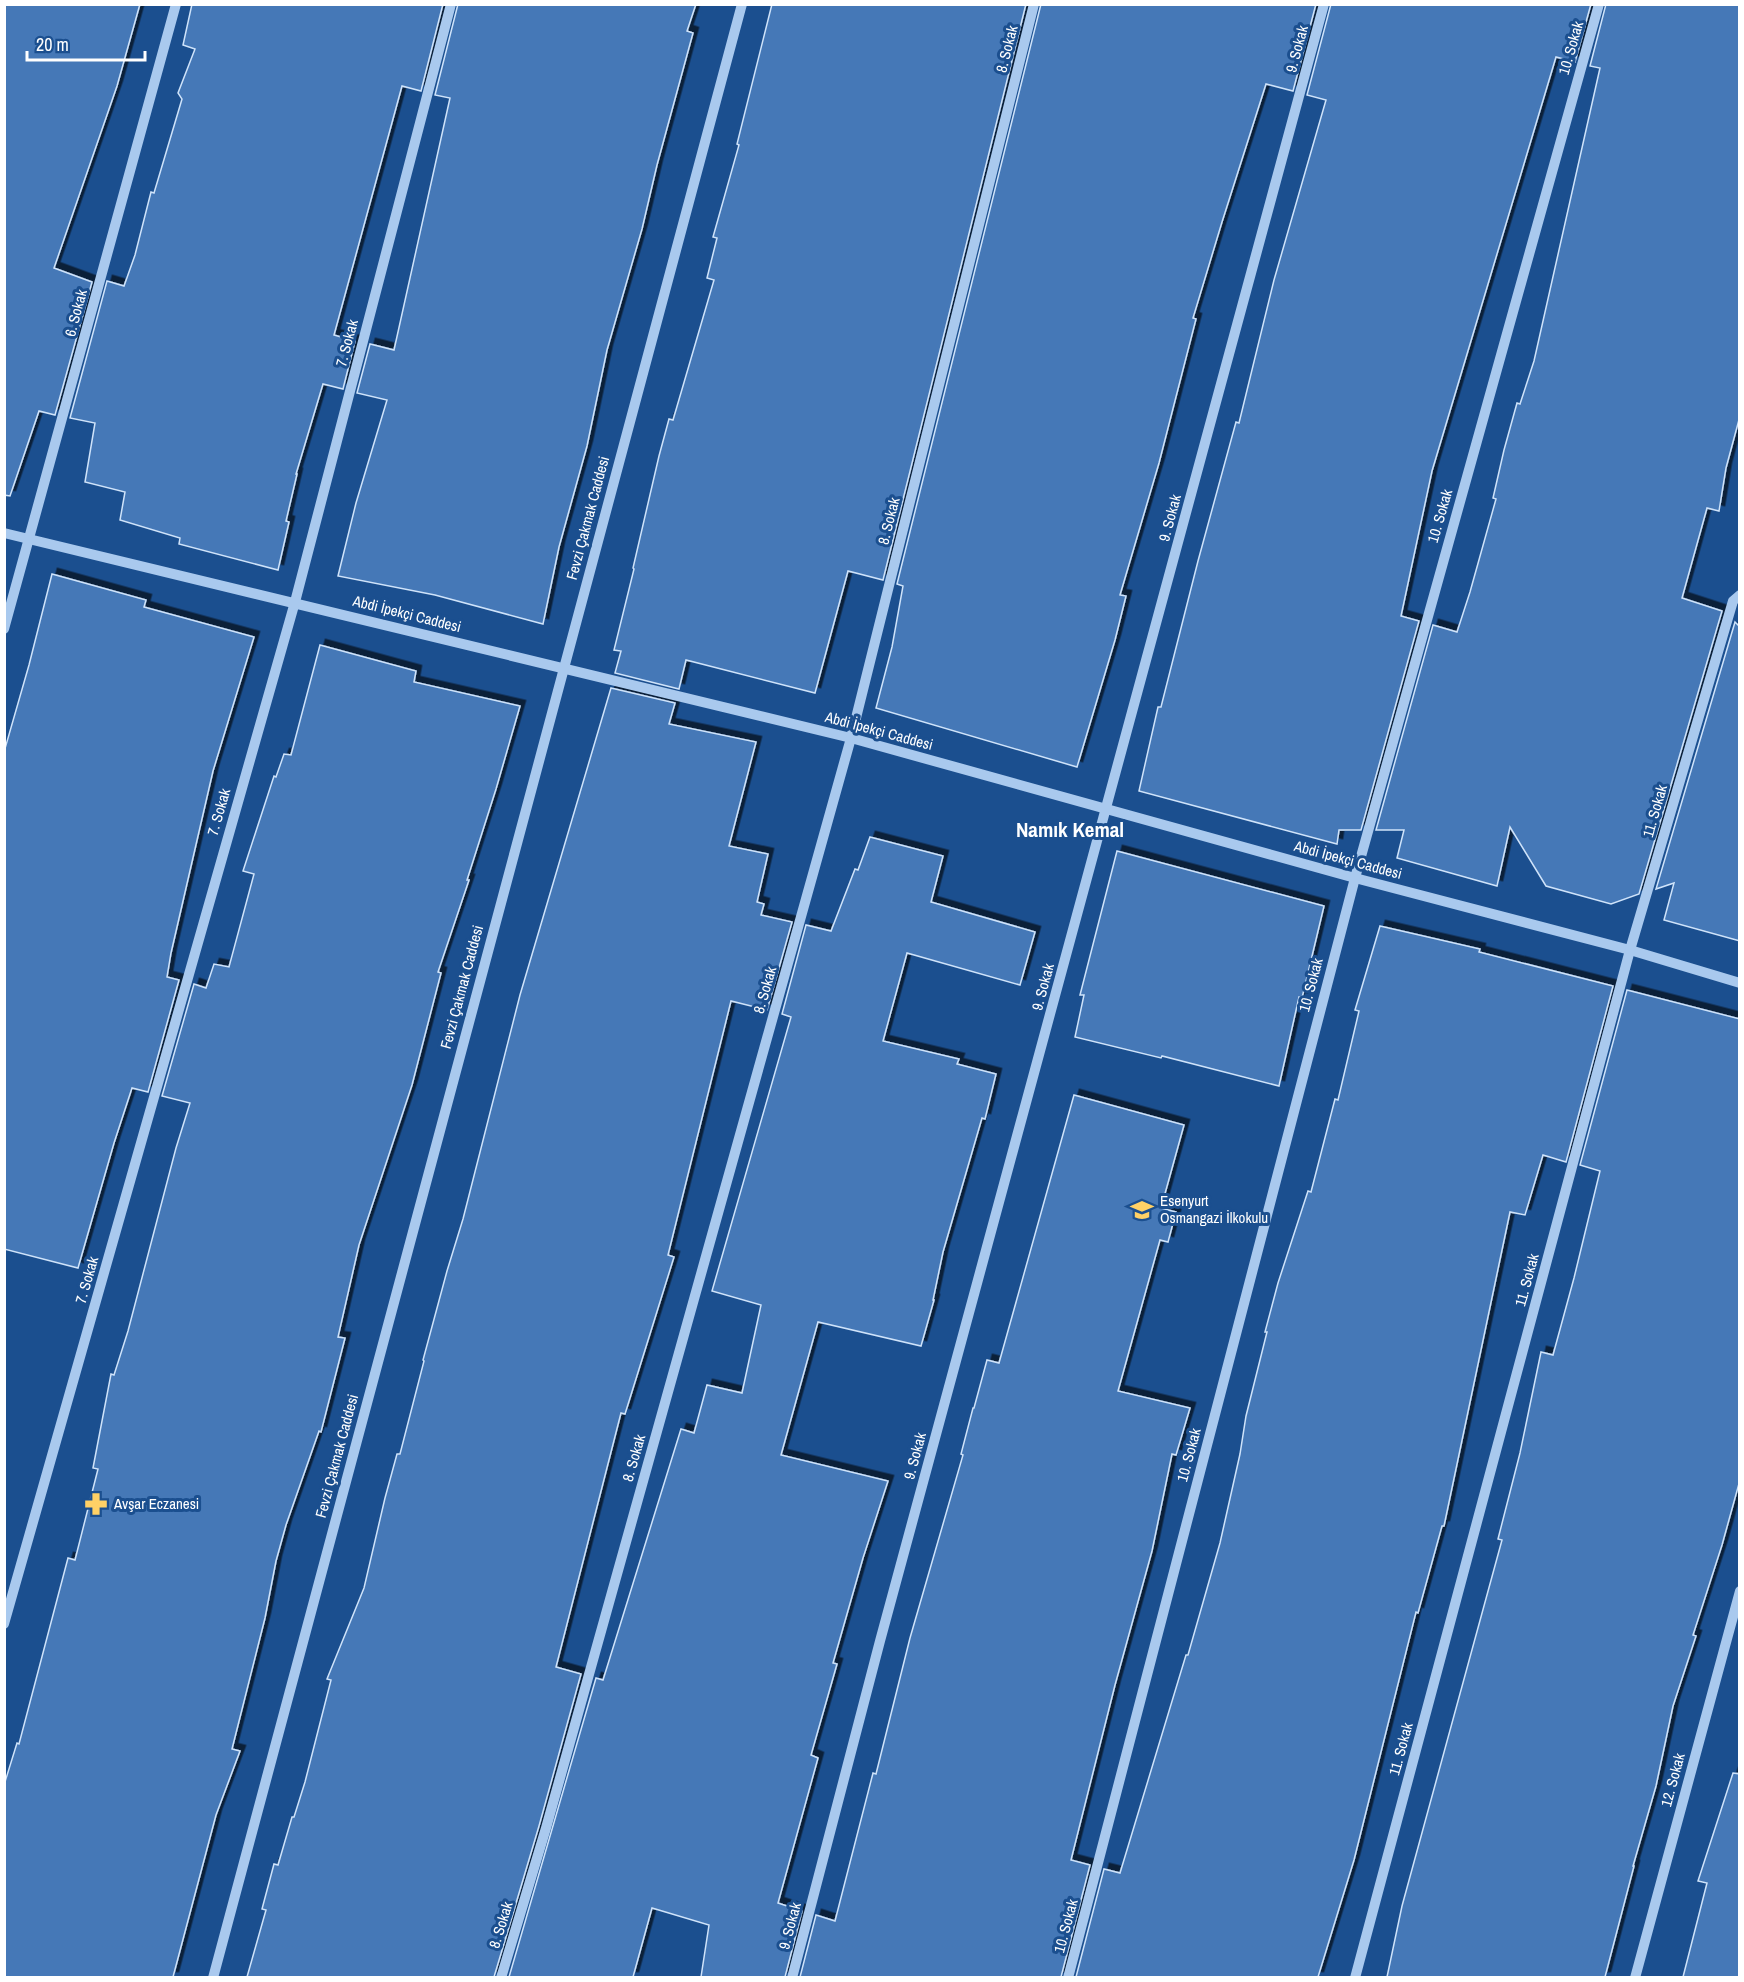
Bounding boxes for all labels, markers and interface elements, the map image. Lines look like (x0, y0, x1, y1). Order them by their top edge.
street label: 10. Sokak (1553, 18, 1588, 77)
street label: 8. Sokak (991, 22, 1023, 75)
street label: 9. Sokak (1280, 22, 1313, 75)
scale bar (27, 24, 146, 62)
text: 20 m (36, 32, 69, 57)
street label: 6. Sokak (59, 286, 92, 339)
street label: 7. Sokak (330, 316, 363, 369)
street label: Fevzi Çakmak Caddesi (561, 454, 614, 582)
street label: 10. Sokak (1422, 486, 1457, 545)
street label: 9. Sokak (1153, 491, 1186, 544)
street label: 8. Sokak (873, 494, 905, 547)
street label: Abdi İpekçi Caddesi (350, 590, 463, 637)
street label: Abdi İpekçi Caddesi (822, 706, 935, 755)
street label: 11. Sokak (1637, 781, 1672, 840)
street label: 7. Sokak (202, 785, 235, 838)
district label: Namık Kemal (1016, 815, 1124, 844)
street label: Abdi İpekçi Caddesi (1291, 835, 1404, 884)
street label: Fevzi Çakmak Caddesi (435, 923, 488, 1051)
street label: 10. Sokak (1293, 955, 1328, 1014)
street label: 9. Sokak (1026, 960, 1059, 1013)
street label: 8. Sokak (748, 963, 781, 1016)
place label: Esenyurt Osmangazi İlkokulu (1160, 1190, 1268, 1228)
school or university icon: Esenyurt Osmangazi İlkokulu (1129, 1197, 1155, 1223)
street label: 11. Sokak (1509, 1250, 1544, 1309)
street label: 7. Sokak (70, 1253, 103, 1306)
street label: Fevzi Çakmak Caddesi (310, 1392, 363, 1520)
street label: 10. Sokak (1171, 1425, 1206, 1484)
street label: 9. Sokak (898, 1429, 931, 1482)
street label: 8. Sokak (617, 1431, 650, 1484)
pharmacy icon: Avşar Eczanesi (83, 1491, 109, 1517)
place label: Avşar Eczanesi (113, 1493, 199, 1514)
street label: 11. Sokak (1383, 1719, 1418, 1778)
street label: 12. Sokak (1655, 1750, 1690, 1809)
street label: 10. Sokak (1048, 1896, 1083, 1955)
street label: 8. Sokak (483, 1898, 518, 1951)
street label: 9. Sokak (773, 1899, 806, 1952)

